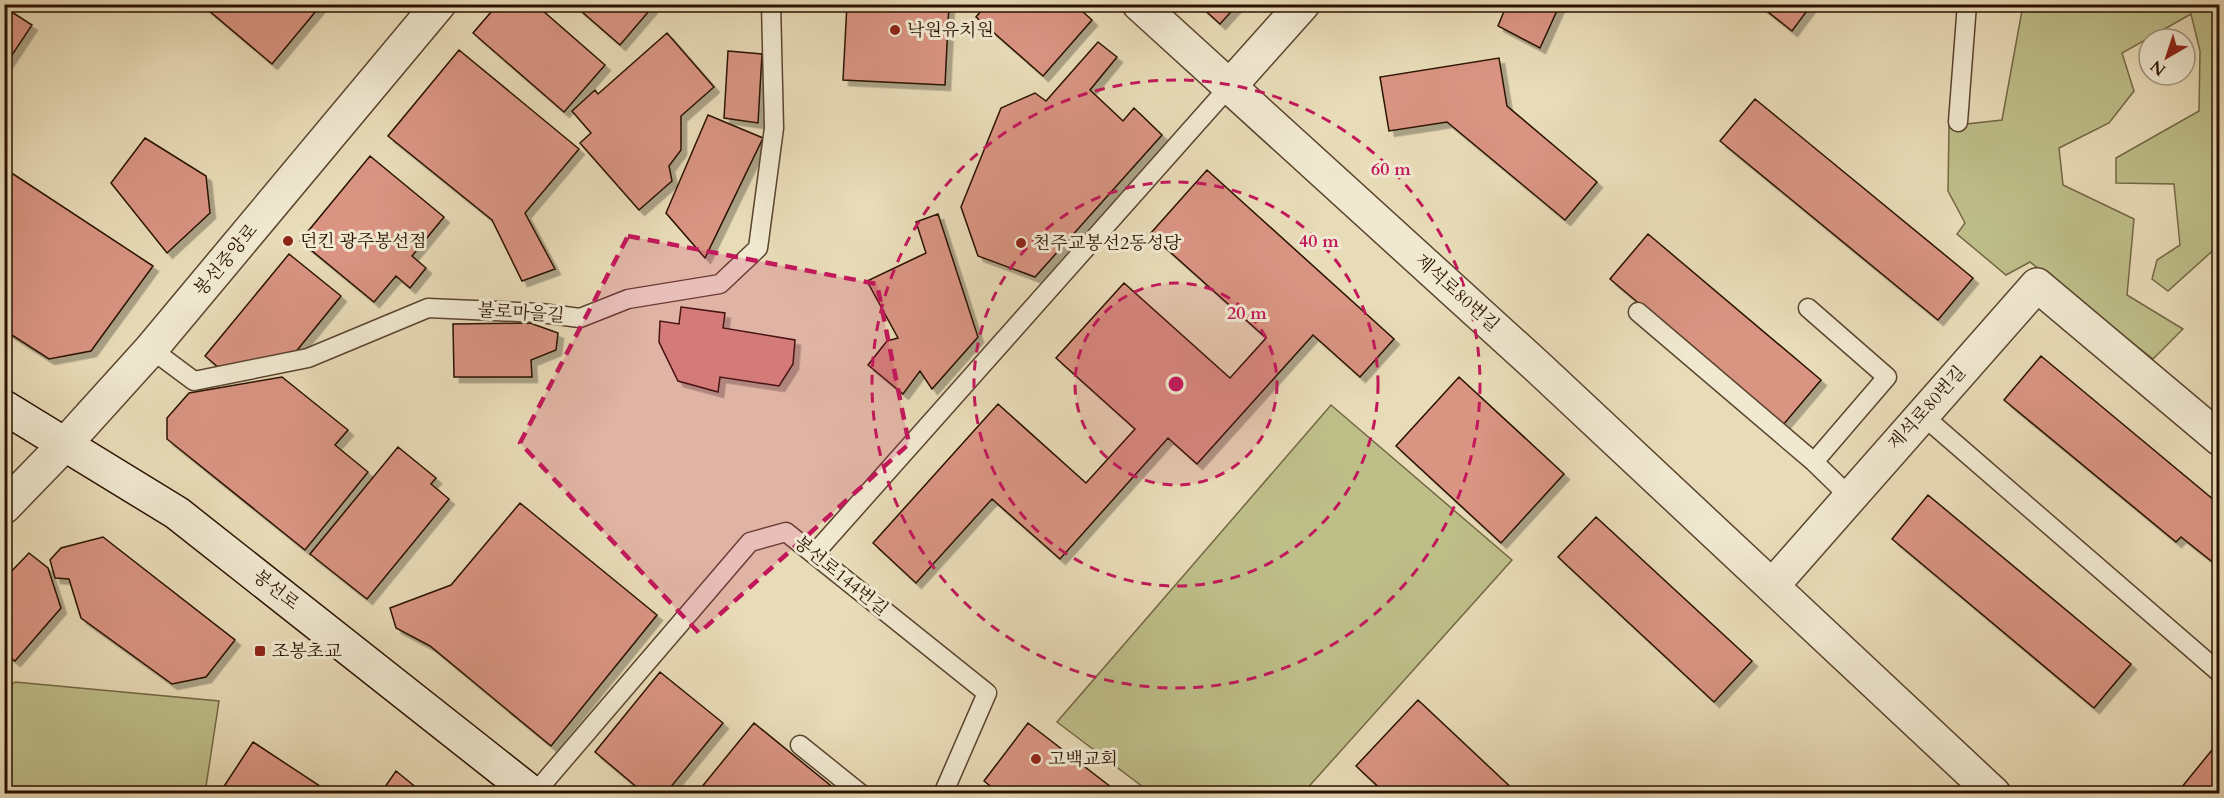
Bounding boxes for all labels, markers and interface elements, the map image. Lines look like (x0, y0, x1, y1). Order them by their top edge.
place label: 낙원유치원 (907, 18, 994, 43)
marker: 낙원유치원 (888, 23, 902, 37)
north arrow (2137, 27, 2197, 87)
text: N (2146, 55, 2171, 81)
text: 60 m (1371, 157, 1411, 182)
street label: 봉선중앙로 (188, 219, 264, 301)
place label: 던킨 광주봉선점 (300, 229, 427, 254)
text: 40 m (1299, 229, 1339, 254)
place label: 천주교봉선2동성당 (1033, 231, 1182, 256)
marker: 던킨 광주봉선점 (281, 234, 295, 248)
marker: 천주교봉선2동성당 (1014, 236, 1028, 250)
street label: 제석로80번길 (1409, 248, 1505, 338)
street label: 불로마을길 (477, 297, 565, 329)
text: 20 m (1227, 301, 1267, 326)
street label: 제석로80번길 (1882, 360, 1972, 456)
centre of rings (1166, 374, 1186, 394)
street label: 봉선로144번길 (789, 530, 893, 622)
street label: 봉선로 (248, 564, 304, 616)
place label: 조봉초교 (272, 639, 342, 664)
marker: 조봉초교 (253, 644, 267, 658)
place label: 고백교회 (1048, 747, 1118, 772)
marker: 고백교회 (1029, 752, 1043, 766)

